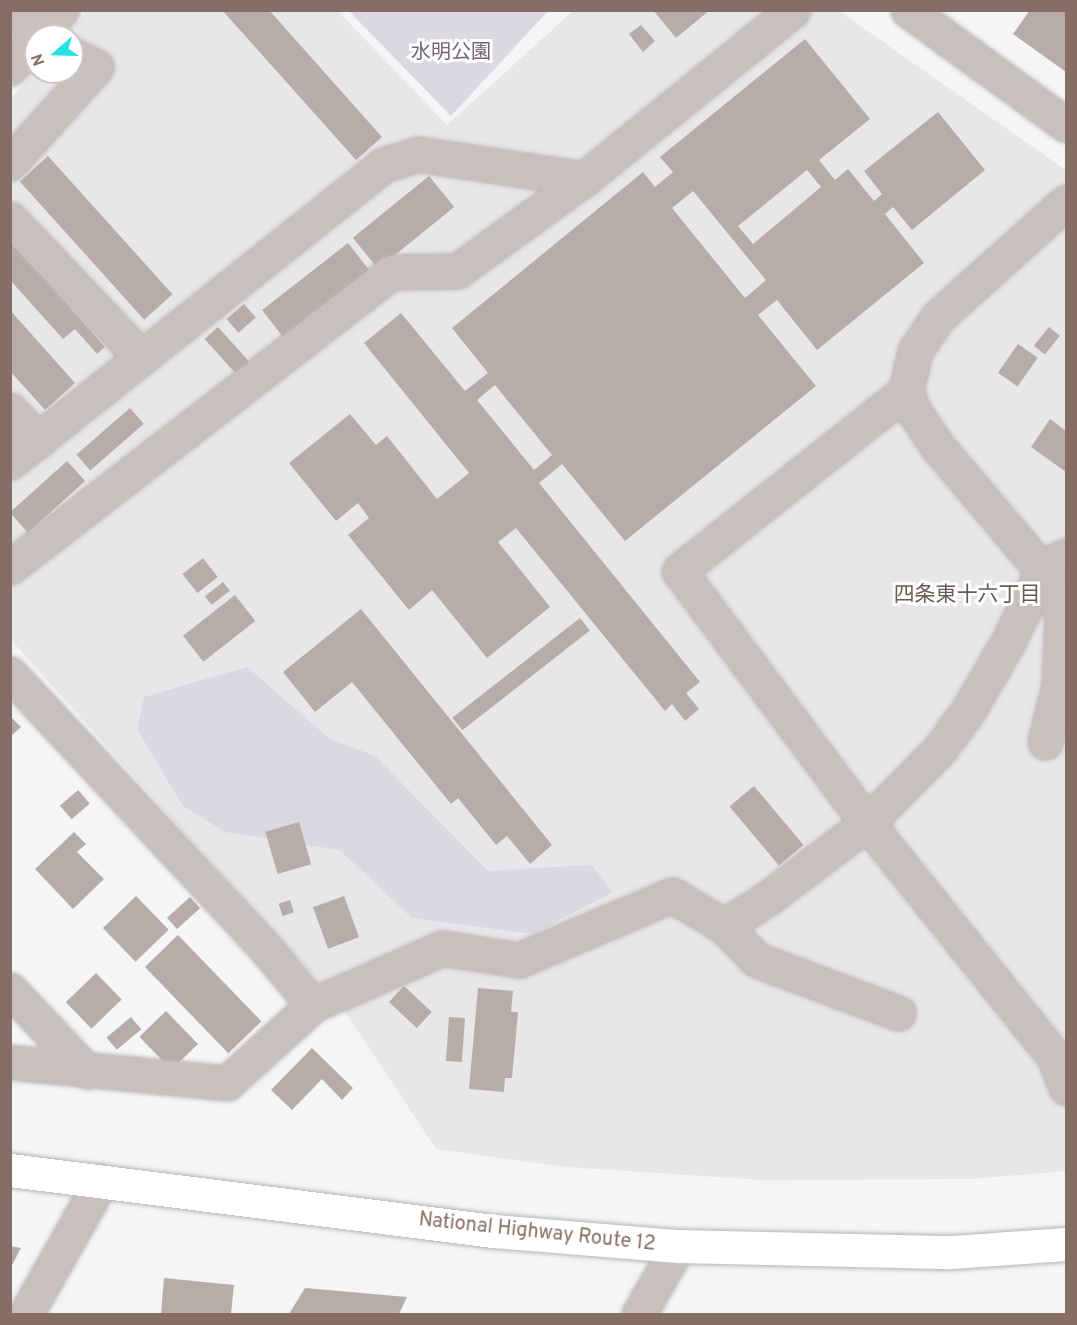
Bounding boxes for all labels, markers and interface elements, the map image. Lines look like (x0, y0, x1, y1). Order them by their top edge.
north arrow (24, 24, 84, 84)
park label: 水明公園 (411, 41, 491, 65)
text: N (28, 51, 50, 68)
district label: 四条東十六丁目 (894, 583, 1040, 609)
street label: National Highway Route 12 (417, 1209, 657, 1257)

